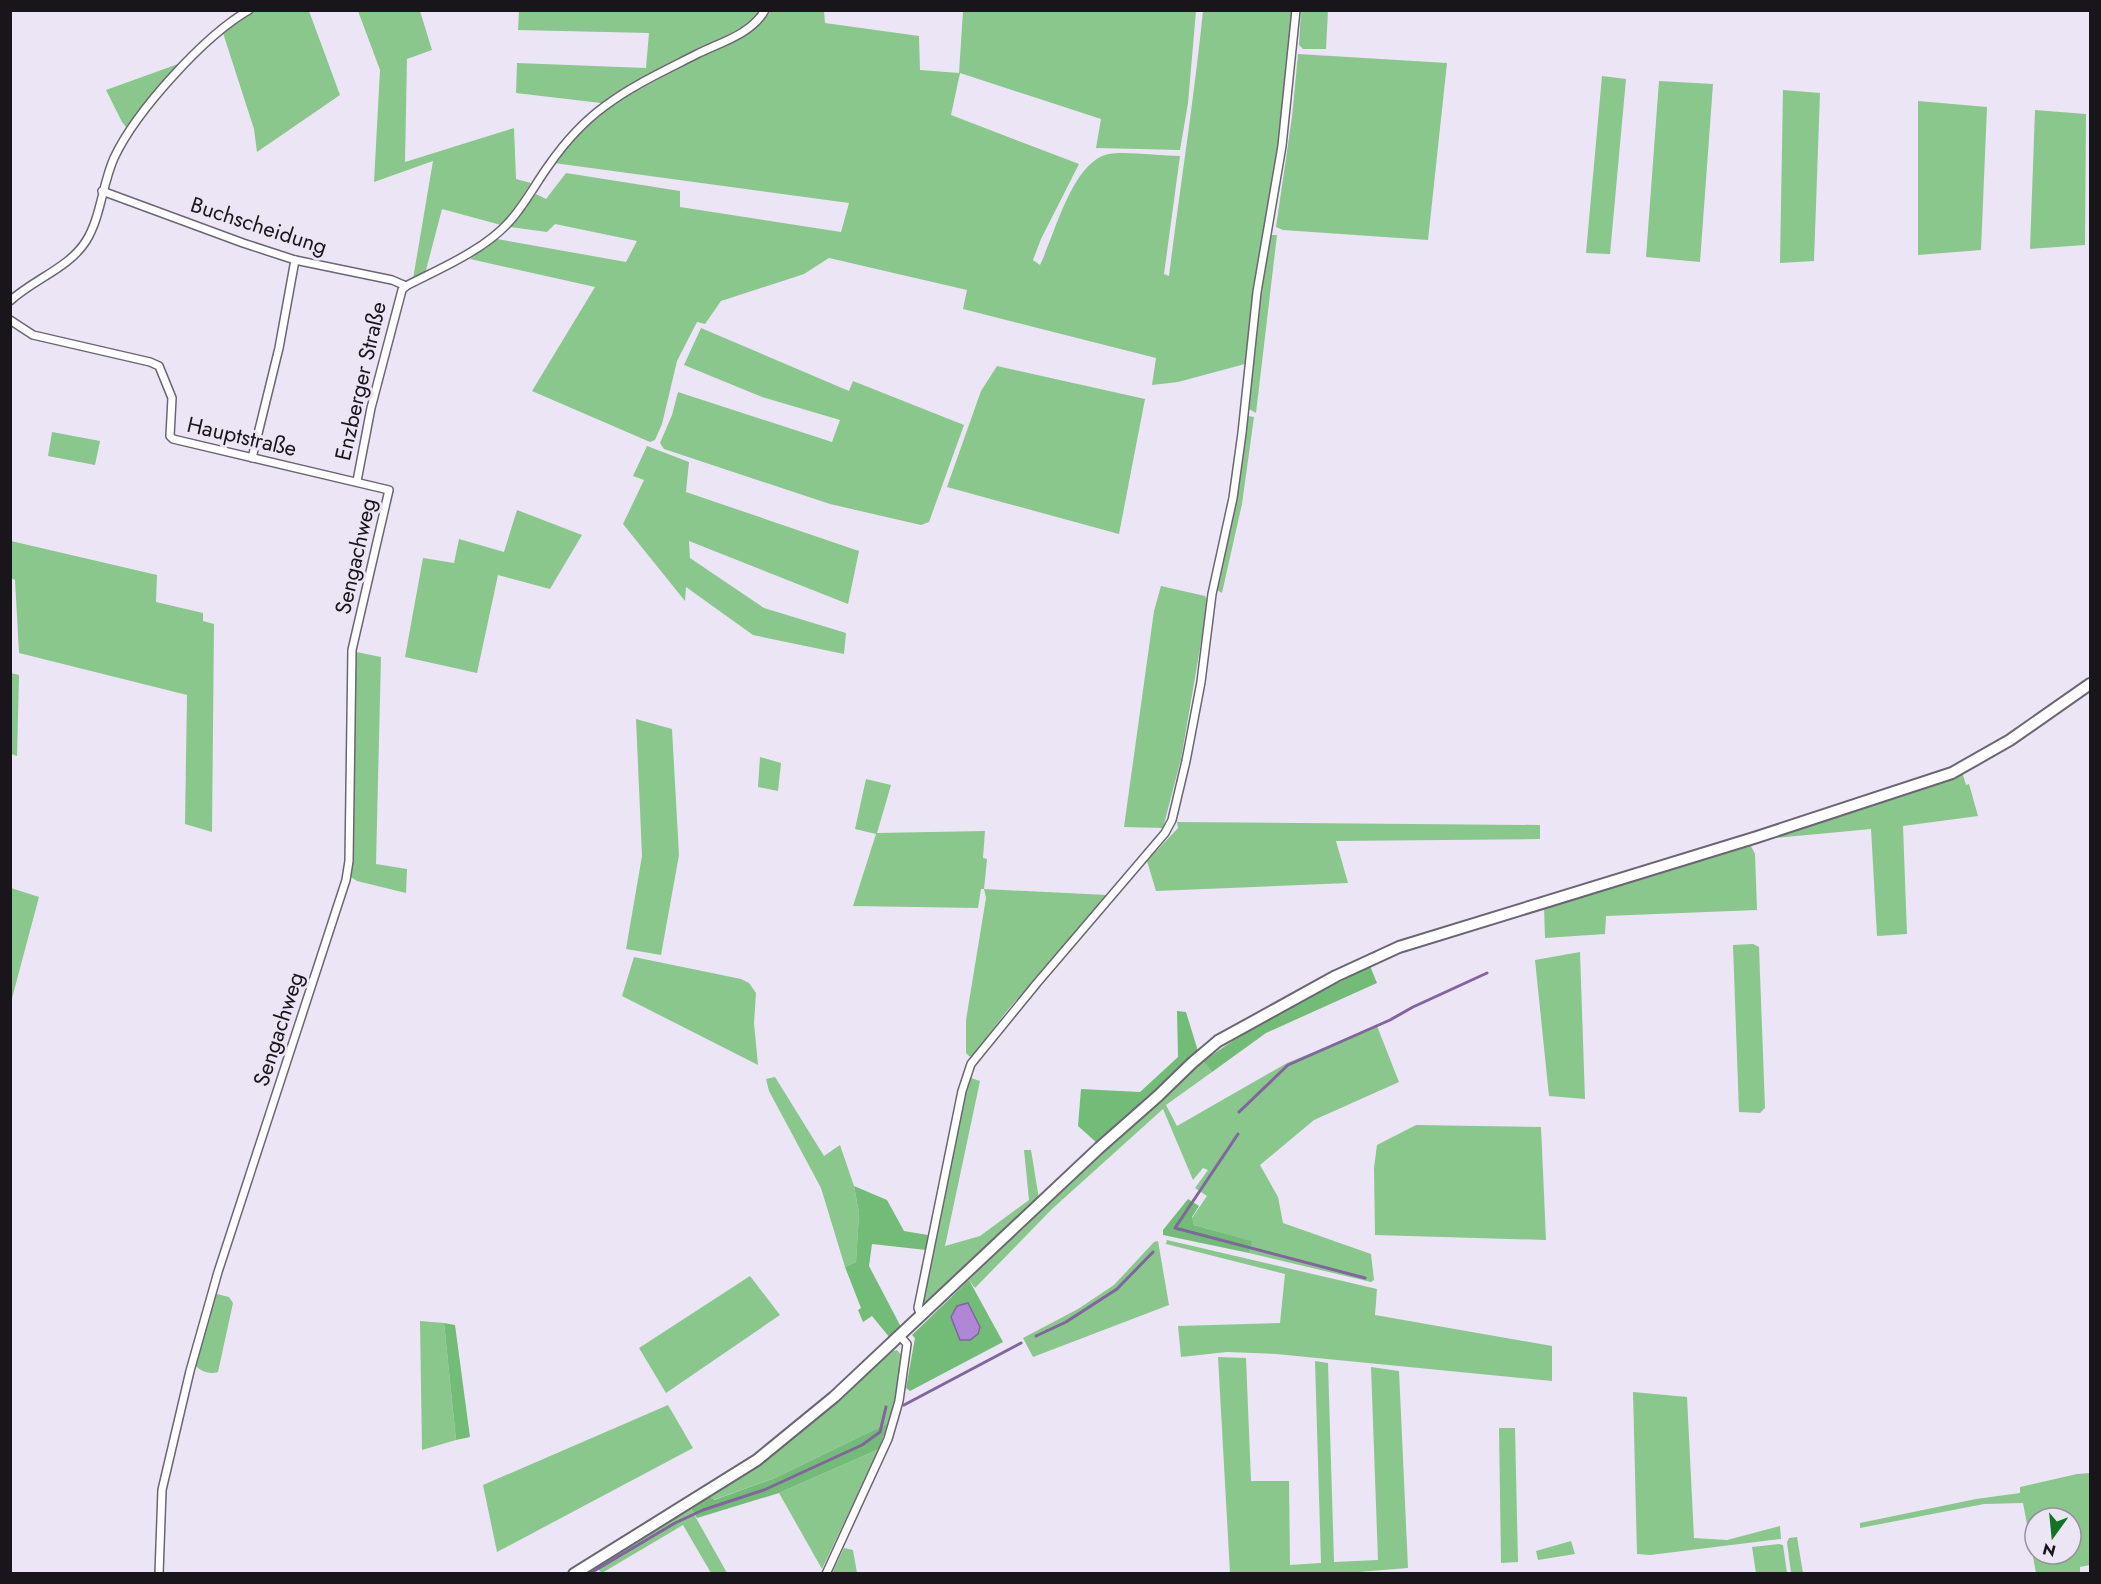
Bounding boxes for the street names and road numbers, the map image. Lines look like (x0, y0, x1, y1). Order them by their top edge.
street label: Buchscheidung (187, 188, 331, 262)
street label: Enzberger Straße (326, 298, 394, 464)
street label: Hauptstraße (184, 408, 300, 464)
street label: Sengachweg (326, 495, 384, 617)
street label: Sengachweg (244, 968, 312, 1090)

